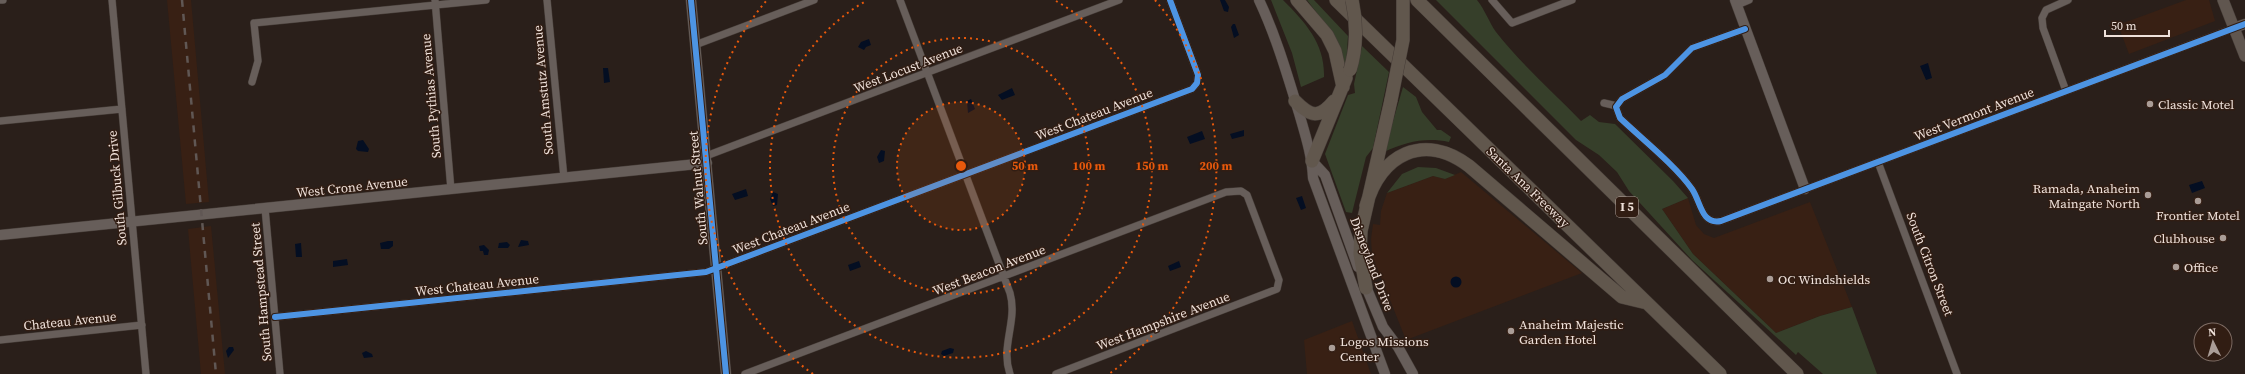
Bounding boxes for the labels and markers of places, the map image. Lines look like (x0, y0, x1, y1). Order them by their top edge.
place label: Classic Motel (2158, 96, 2234, 113)
marker: Classic Motel (2145, 99, 2155, 109)
centre of rings (954, 159, 968, 173)
place label: Ramada, Anaheim Maingate North (2033, 180, 2140, 212)
marker: Ramada, Anaheim Maingate North (2143, 190, 2153, 200)
marker: Frontier Motel (2193, 196, 2203, 206)
place label: Frontier Motel (2156, 207, 2240, 224)
place label: Clubhouse (2153, 230, 2215, 247)
marker: Clubhouse (2218, 233, 2228, 243)
place label: Office (2184, 259, 2218, 276)
marker: Office (2171, 262, 2181, 272)
place label: OC Windshields (1778, 271, 1870, 288)
marker: OC Windshields (1765, 274, 1775, 284)
place label: Anaheim Majestic Garden Hotel (1519, 316, 1624, 348)
marker: Anaheim Majestic Garden Hotel (1506, 326, 1516, 336)
place label: Logos Missions Center (1340, 333, 1429, 365)
marker: Logos Missions Center (1327, 343, 1337, 353)

